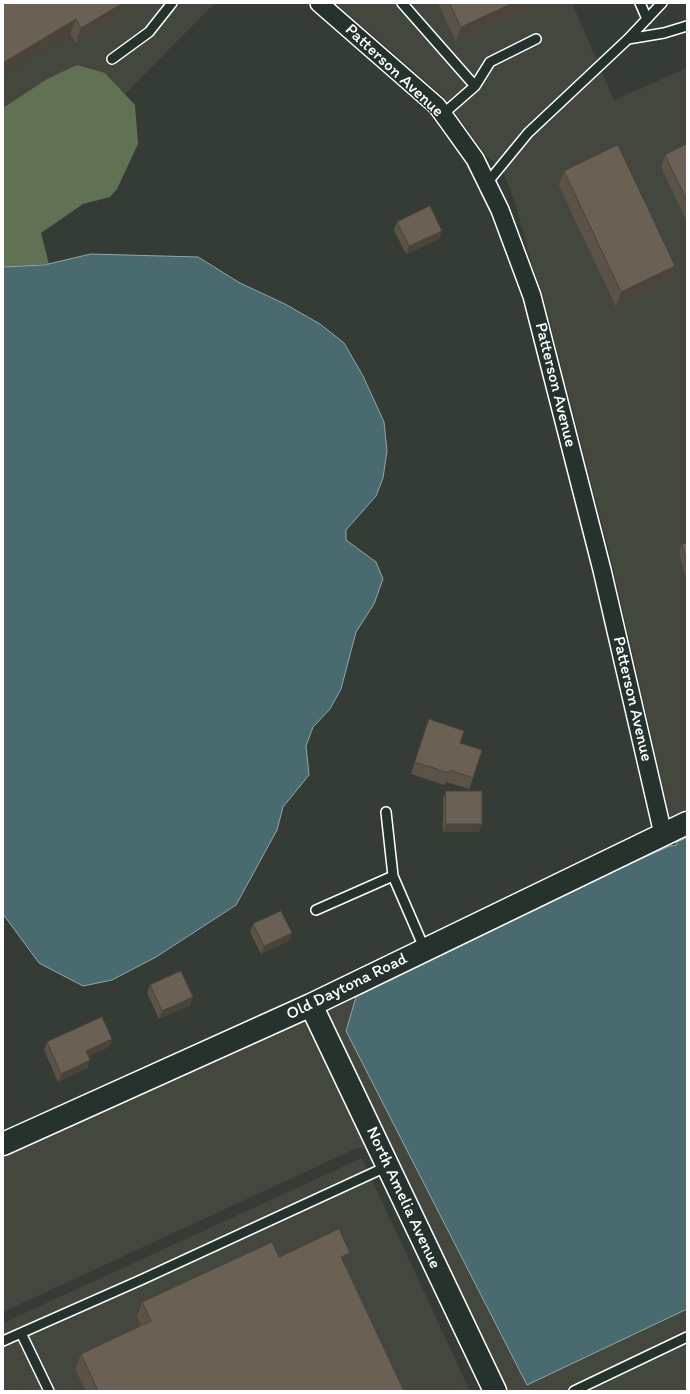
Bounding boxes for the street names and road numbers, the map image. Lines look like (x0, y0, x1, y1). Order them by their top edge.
street label: Patterson Avenue (340, 20, 448, 122)
street label: Patterson Avenue (530, 321, 580, 449)
street label: Patterson Avenue (608, 634, 656, 764)
street label: Old Daytona Road (283, 949, 411, 1025)
street label: North Amelia Avenue (361, 1124, 445, 1272)

